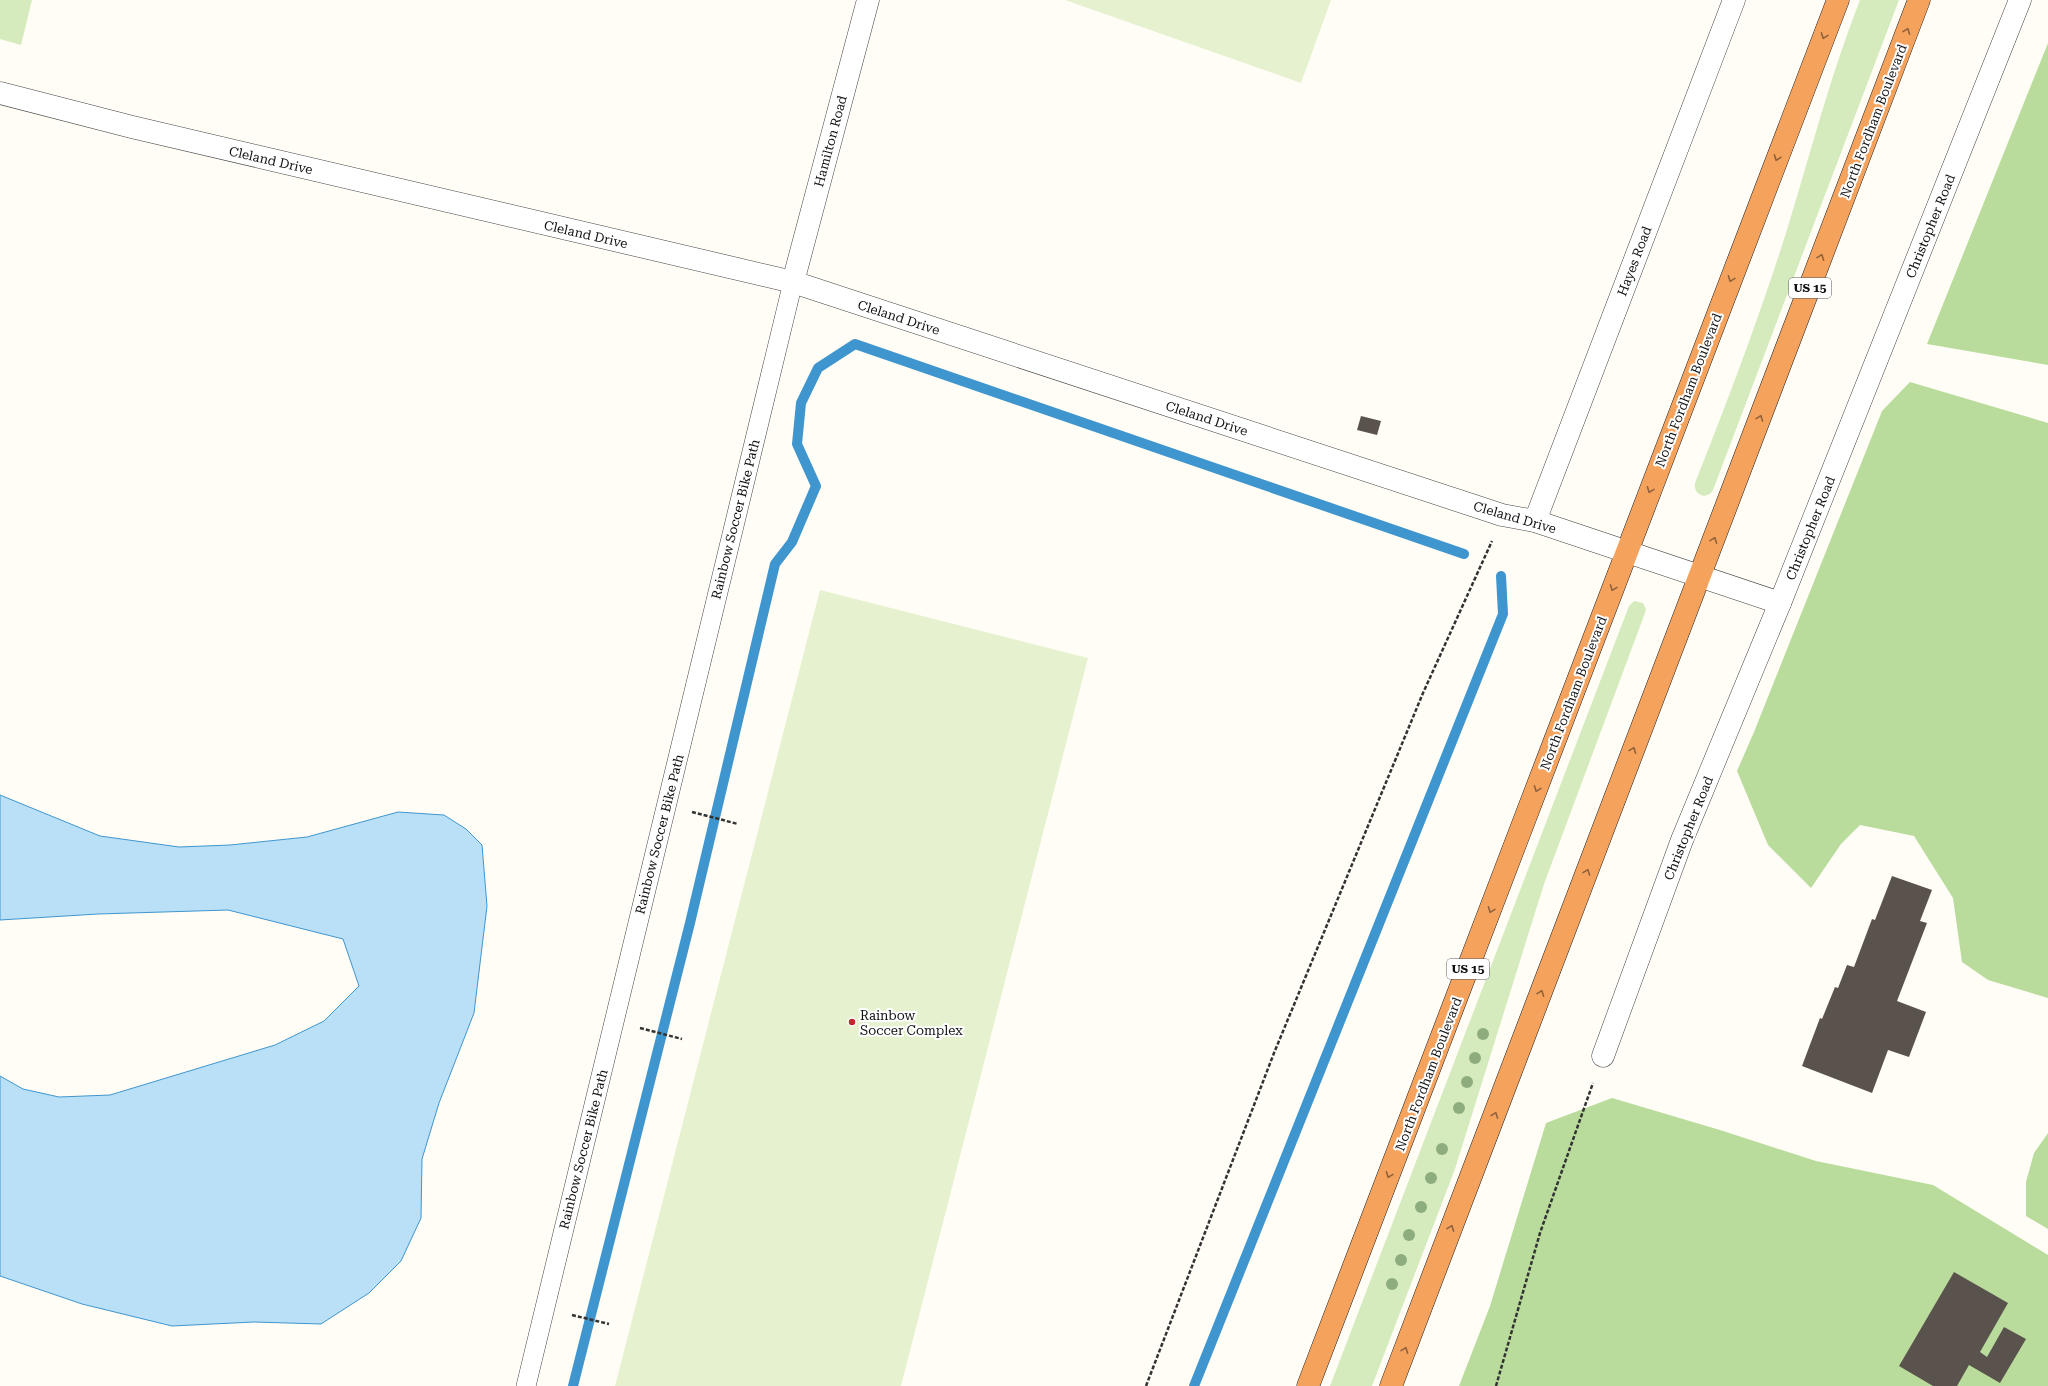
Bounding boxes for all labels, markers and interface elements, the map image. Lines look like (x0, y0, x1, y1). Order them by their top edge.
one-way arrow (1903, 28, 1911, 35)
one-way arrow (1820, 33, 1828, 40)
street label: North Fordham Boulevard (1837, 42, 1910, 200)
street label: Hamilton Road (811, 93, 850, 189)
street label: Cleland Drive (228, 144, 314, 177)
one-way arrow (1774, 154, 1782, 161)
street label: Christopher Road (1903, 171, 1958, 280)
street label: Cleland Drive (543, 218, 629, 251)
street label: Hayes Road (1614, 224, 1655, 298)
one-way arrow (1817, 254, 1825, 261)
one-way arrow (1727, 276, 1735, 283)
road number: US 15 (1789, 278, 1831, 298)
street label: Cleland Drive (856, 297, 942, 338)
street label: North Fordham Boulevard (1652, 311, 1725, 469)
street label: Cleland Drive (1164, 398, 1250, 439)
one-way arrow (1756, 415, 1764, 422)
street label: Rainbow Soccer Bike Path (708, 437, 763, 601)
street label: Christopher Road (1783, 473, 1838, 582)
one-way arrow (1647, 487, 1655, 494)
street label: Cleland Drive (1472, 499, 1558, 536)
one-way arrow (1710, 536, 1718, 543)
one-way arrow (1609, 585, 1617, 592)
street label: North Fordham Boulevard (1537, 614, 1610, 772)
one-way arrow (1628, 747, 1636, 754)
street label: Rainbow Soccer Bike Path (632, 752, 687, 916)
street label: Christopher Road (1661, 773, 1716, 882)
one-way arrow (1534, 785, 1542, 792)
one-way arrow (1582, 868, 1590, 875)
one-way arrow (1487, 907, 1495, 914)
road number: US 15 (1447, 959, 1489, 979)
one-way arrow (1536, 990, 1544, 997)
street label: North Fordham Boulevard (1392, 995, 1465, 1153)
place label: Rainbow Soccer Complex (860, 1008, 963, 1038)
marker: Rainbow Soccer Complex (847, 1017, 857, 1027)
street label: Rainbow Soccer Bike Path (556, 1067, 611, 1231)
one-way arrow (1490, 1111, 1498, 1118)
one-way arrow (1386, 1172, 1394, 1179)
one-way arrow (1447, 1225, 1455, 1232)
one-way arrow (1401, 1346, 1409, 1353)

